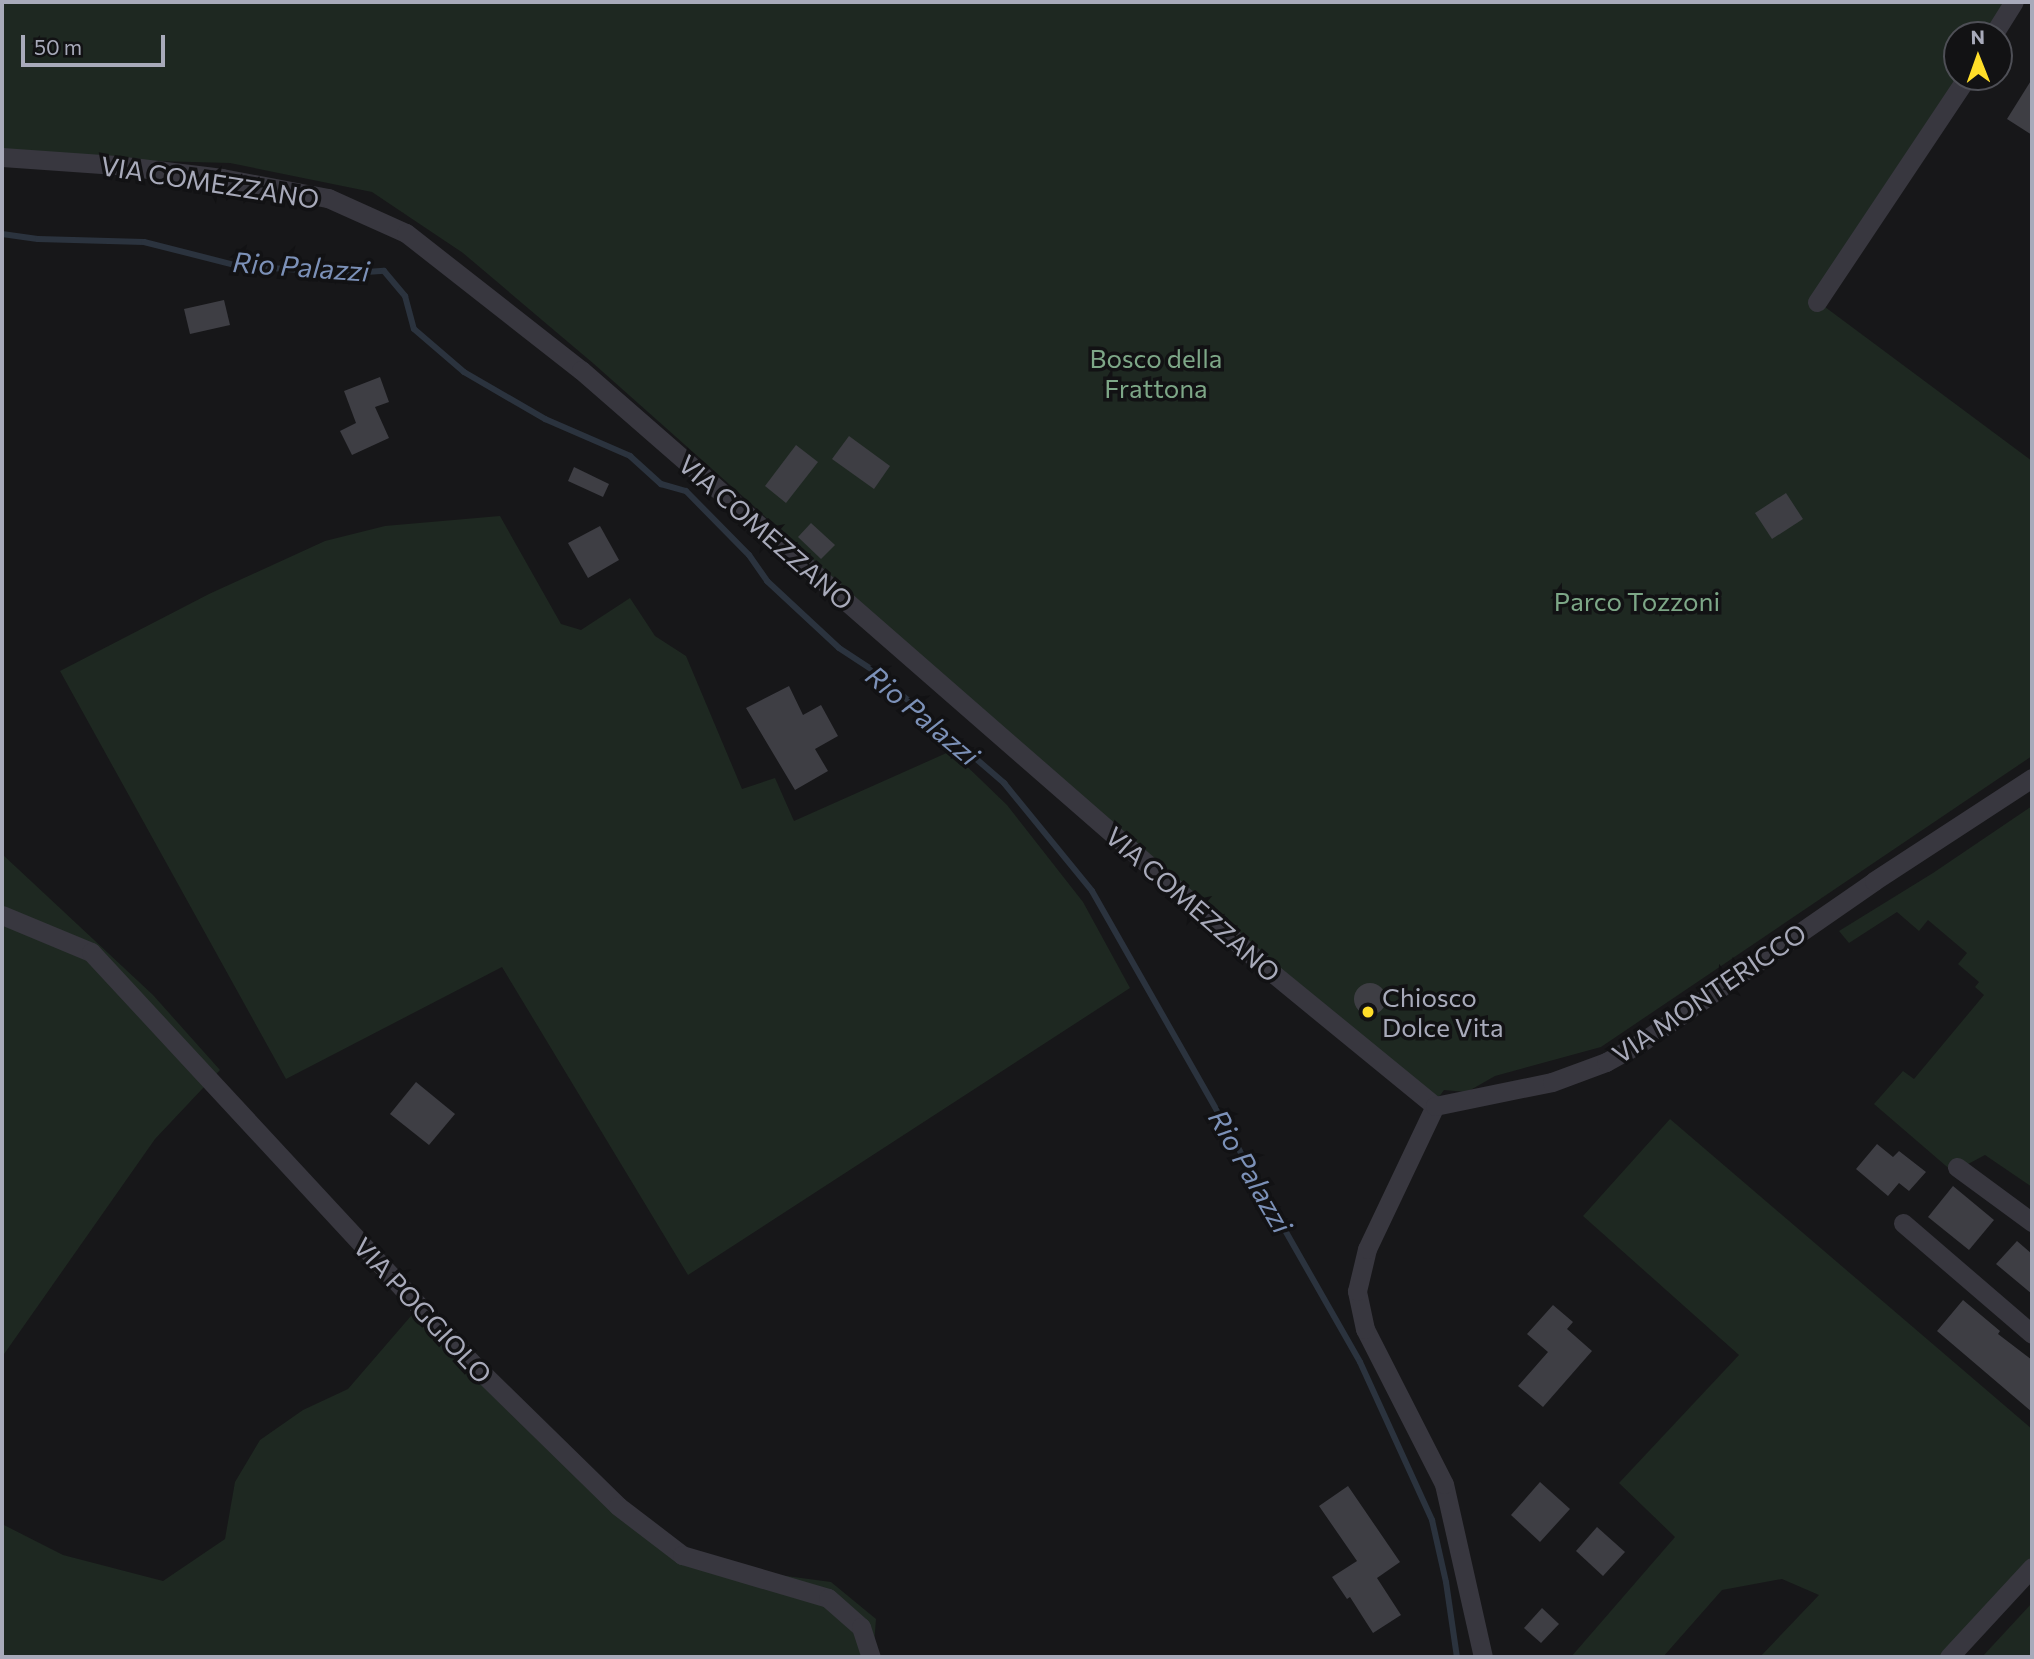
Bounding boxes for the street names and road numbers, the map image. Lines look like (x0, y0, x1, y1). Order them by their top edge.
street label: VIA COMEZZANO (99, 149, 321, 215)
street label: VIA COMEZZANO (673, 448, 859, 616)
street label: VIA COMEZZANO (1100, 820, 1286, 988)
street label: VIA MONTERICCO (1606, 917, 1812, 1069)
street label: VIA POGGIOLO (348, 1231, 498, 1389)

